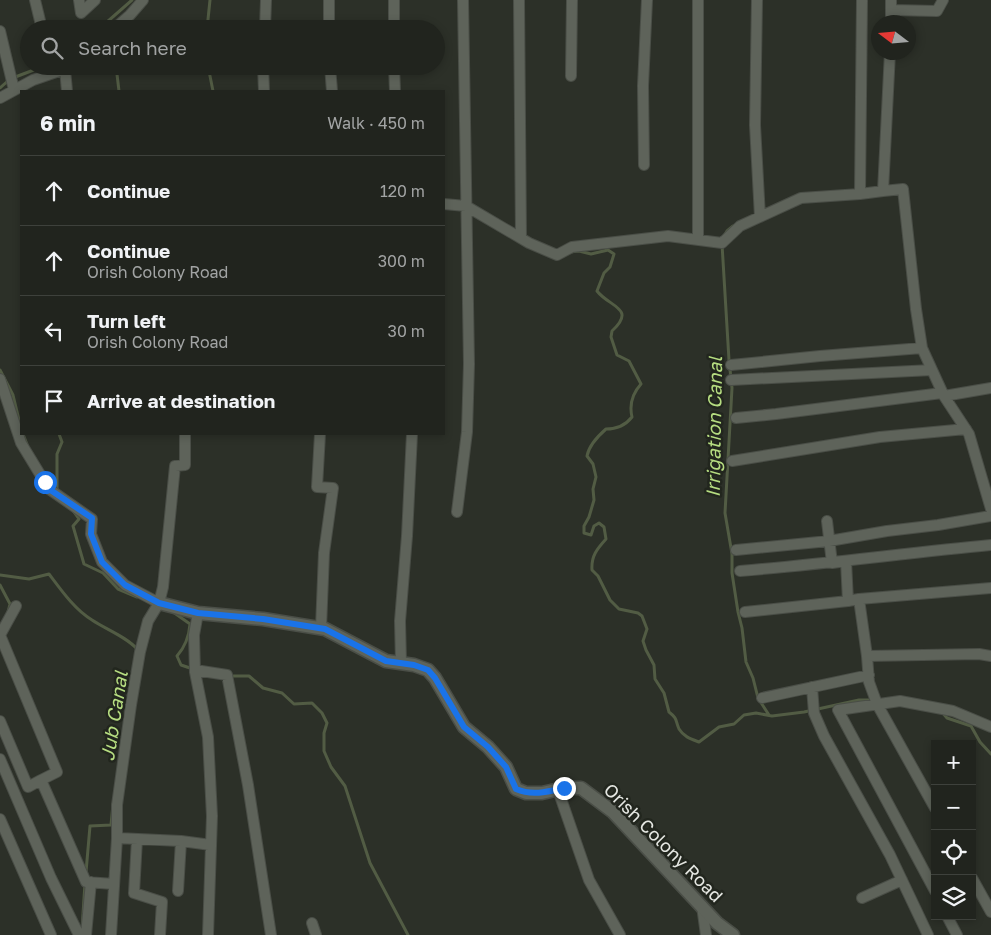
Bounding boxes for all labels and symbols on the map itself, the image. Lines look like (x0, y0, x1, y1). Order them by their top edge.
north arrow (871, 15, 916, 60)
water label: Irrigation Canal (701, 355, 726, 498)
route start (34, 471, 57, 494)
water label: Jub Canal (95, 668, 132, 762)
route end (553, 777, 576, 800)
street label: Orish Colony Road (600, 778, 728, 906)

